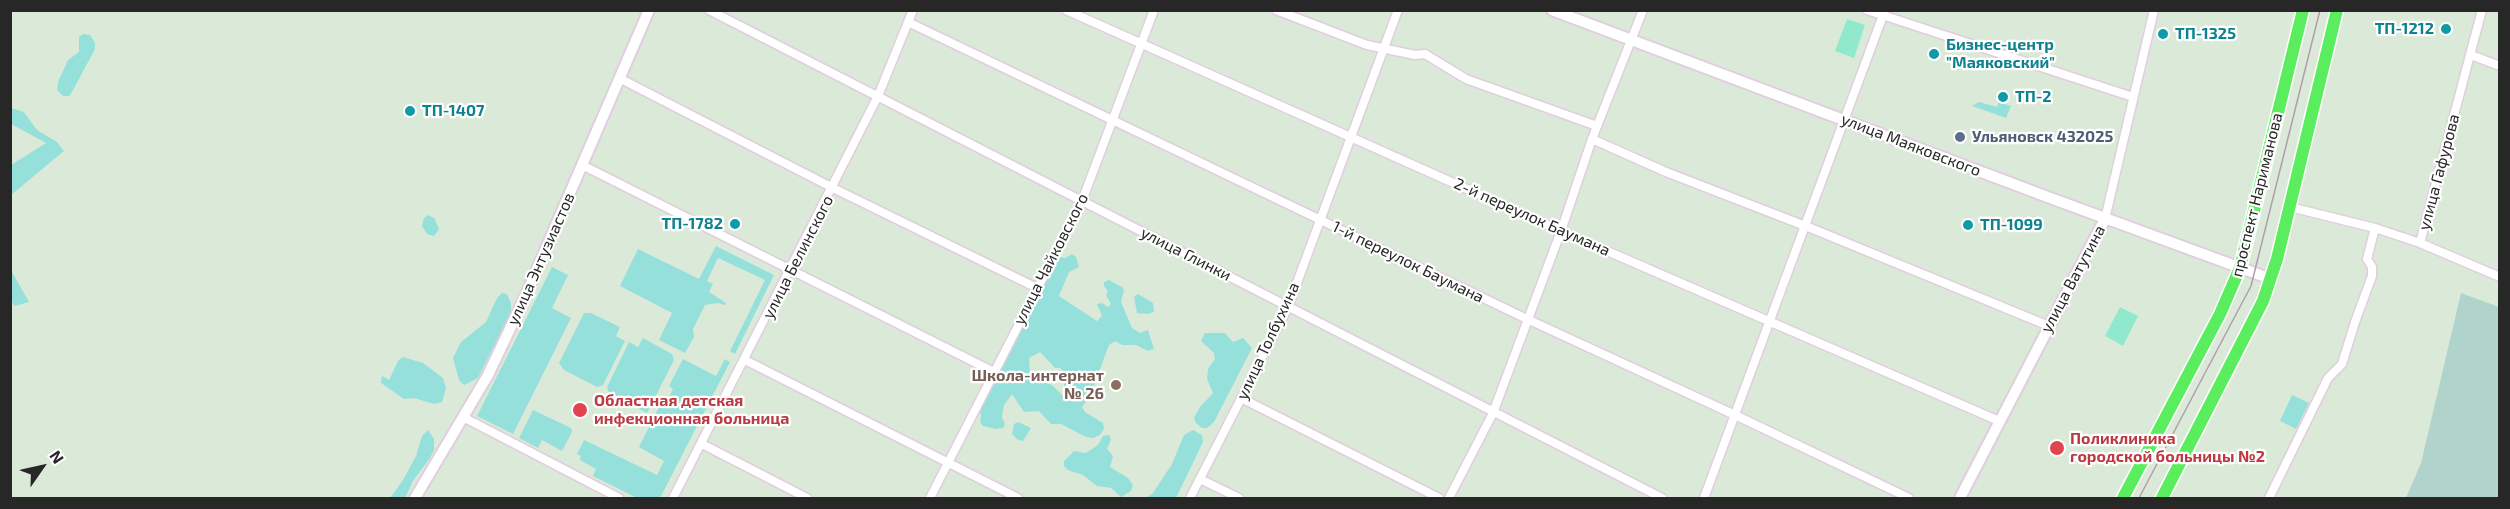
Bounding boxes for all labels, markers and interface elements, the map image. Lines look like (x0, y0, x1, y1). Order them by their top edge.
place label: ТП-1212 (2375, 19, 2434, 39)
marker: ТП-1212 (2439, 22, 2453, 36)
place label: ТП-1325 (2175, 24, 2236, 44)
marker: ТП-1325 (2156, 27, 2170, 41)
place label: Бизнес-центр "Маяковский" (1946, 35, 2055, 73)
marker: Бизнес-центр "Маяковский" (1927, 47, 1941, 61)
place label: ТП-2 (2015, 87, 2052, 107)
marker: ТП-2 (1996, 90, 2010, 104)
place label: ТП-1407 (422, 101, 484, 121)
marker: ТП-1407 (403, 104, 417, 118)
street label: улица Маяковского (1838, 109, 1984, 181)
street label: проспект Нариманова (2227, 111, 2287, 279)
street label: улица Гафурова (2414, 112, 2464, 232)
place label: Ульяновск 432025 (1972, 127, 2113, 147)
marker: Ульяновск 432025 (1953, 130, 1967, 144)
street label: 2-й переулок Баумана (1451, 174, 1613, 260)
street label: улица Энтузиастов (503, 190, 579, 328)
street label: улица Чайковского (1010, 190, 1092, 328)
street label: улица Белинского (759, 192, 837, 322)
place label: ТП-1782 (662, 214, 723, 234)
place label: ТП-1099 (1980, 215, 2043, 235)
marker: ТП-1782 (728, 217, 742, 231)
street label: 1-й переулок Баумана (1329, 217, 1487, 307)
marker: ТП-1099 (1961, 218, 1975, 232)
street label: улица Ватутина (2037, 222, 2109, 336)
street label: улица Глинки (1138, 223, 1234, 285)
street label: улица Толбухина (1232, 279, 1304, 403)
place label: Школа-интернат № 26 (971, 366, 1104, 404)
marker: Школа-интернат № 26 (1109, 378, 1123, 392)
place label: Областная детская инфекционная больница (594, 391, 789, 429)
marker: Областная детская инфекционная больница (571, 401, 589, 419)
place label: Поликлиника городской больницы №2 (2070, 429, 2265, 467)
north arrow (12, 437, 72, 497)
marker: Поликлиника городской больницы №2 (2048, 439, 2066, 457)
text: N (46, 447, 68, 467)

